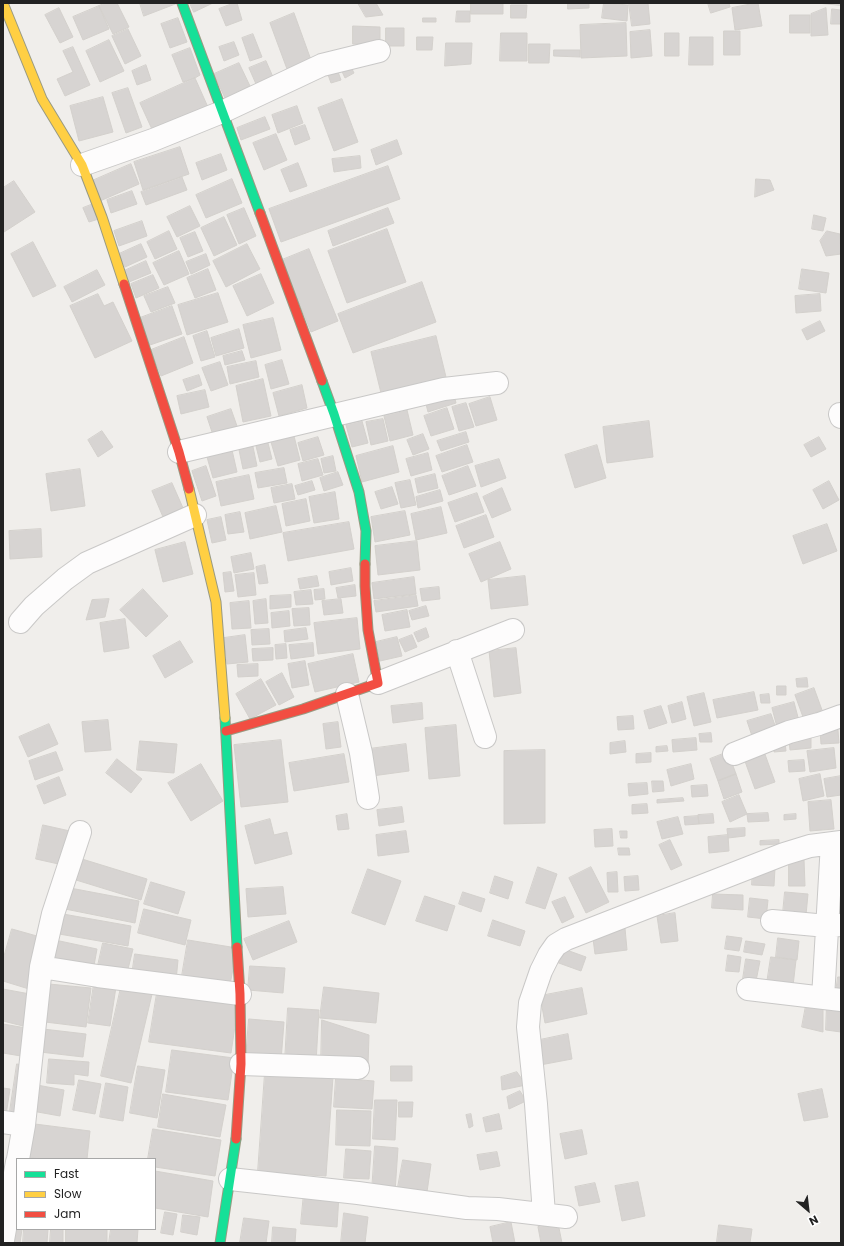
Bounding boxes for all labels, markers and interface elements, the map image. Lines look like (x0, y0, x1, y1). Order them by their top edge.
legend (16, 1158, 156, 1230)
text: Fast (54, 1165, 79, 1182)
text: Slow (54, 1185, 82, 1202)
north arrow (788, 1190, 828, 1230)
text: Jam (54, 1205, 81, 1222)
text: N (806, 1212, 821, 1230)

